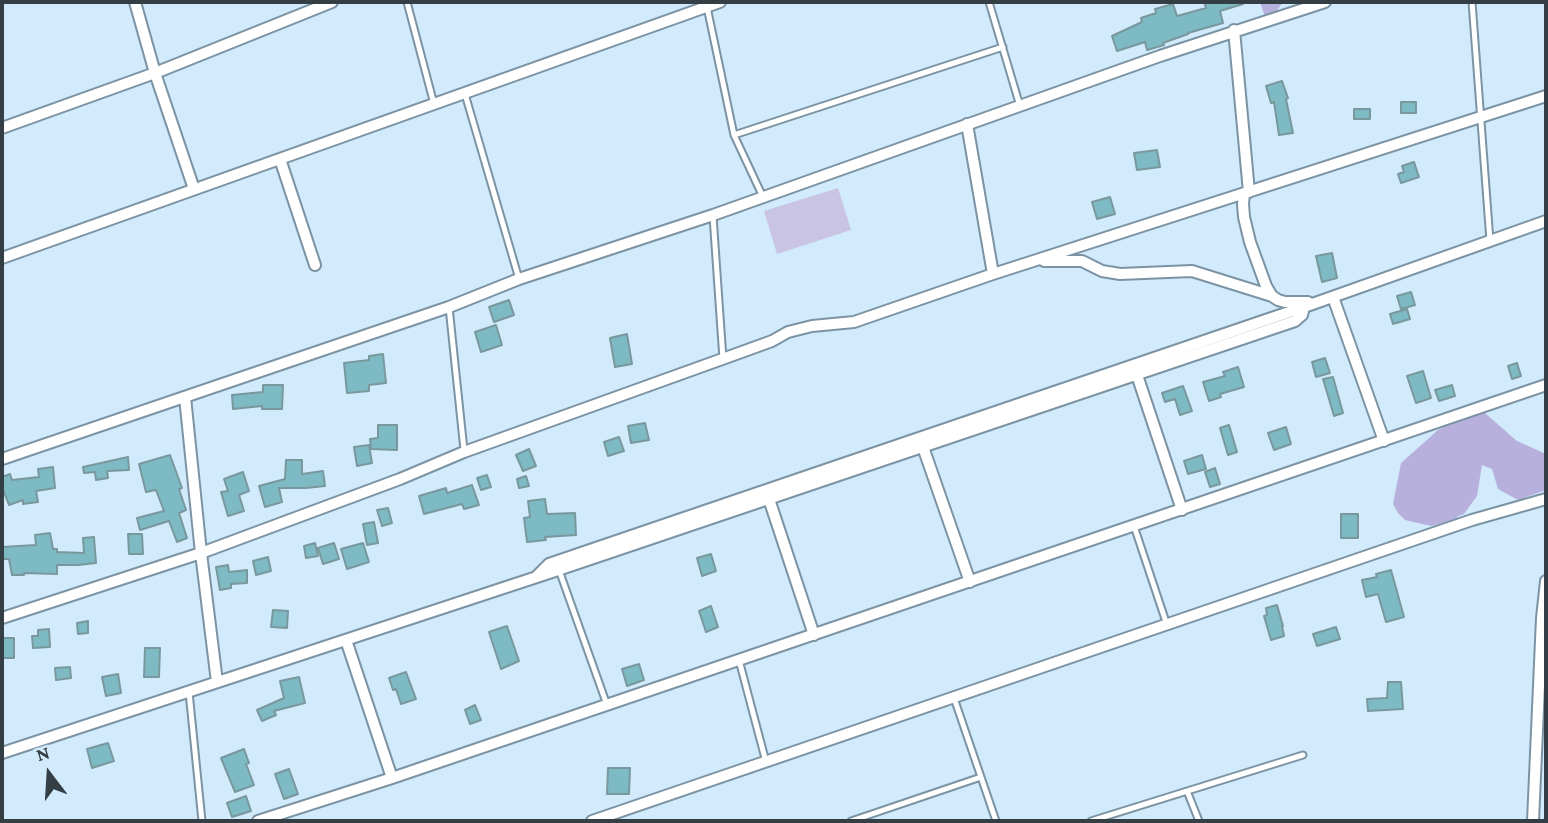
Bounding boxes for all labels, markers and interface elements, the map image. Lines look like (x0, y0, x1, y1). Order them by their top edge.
north arrow (14, 739, 84, 809)
text: N (33, 742, 52, 765)

